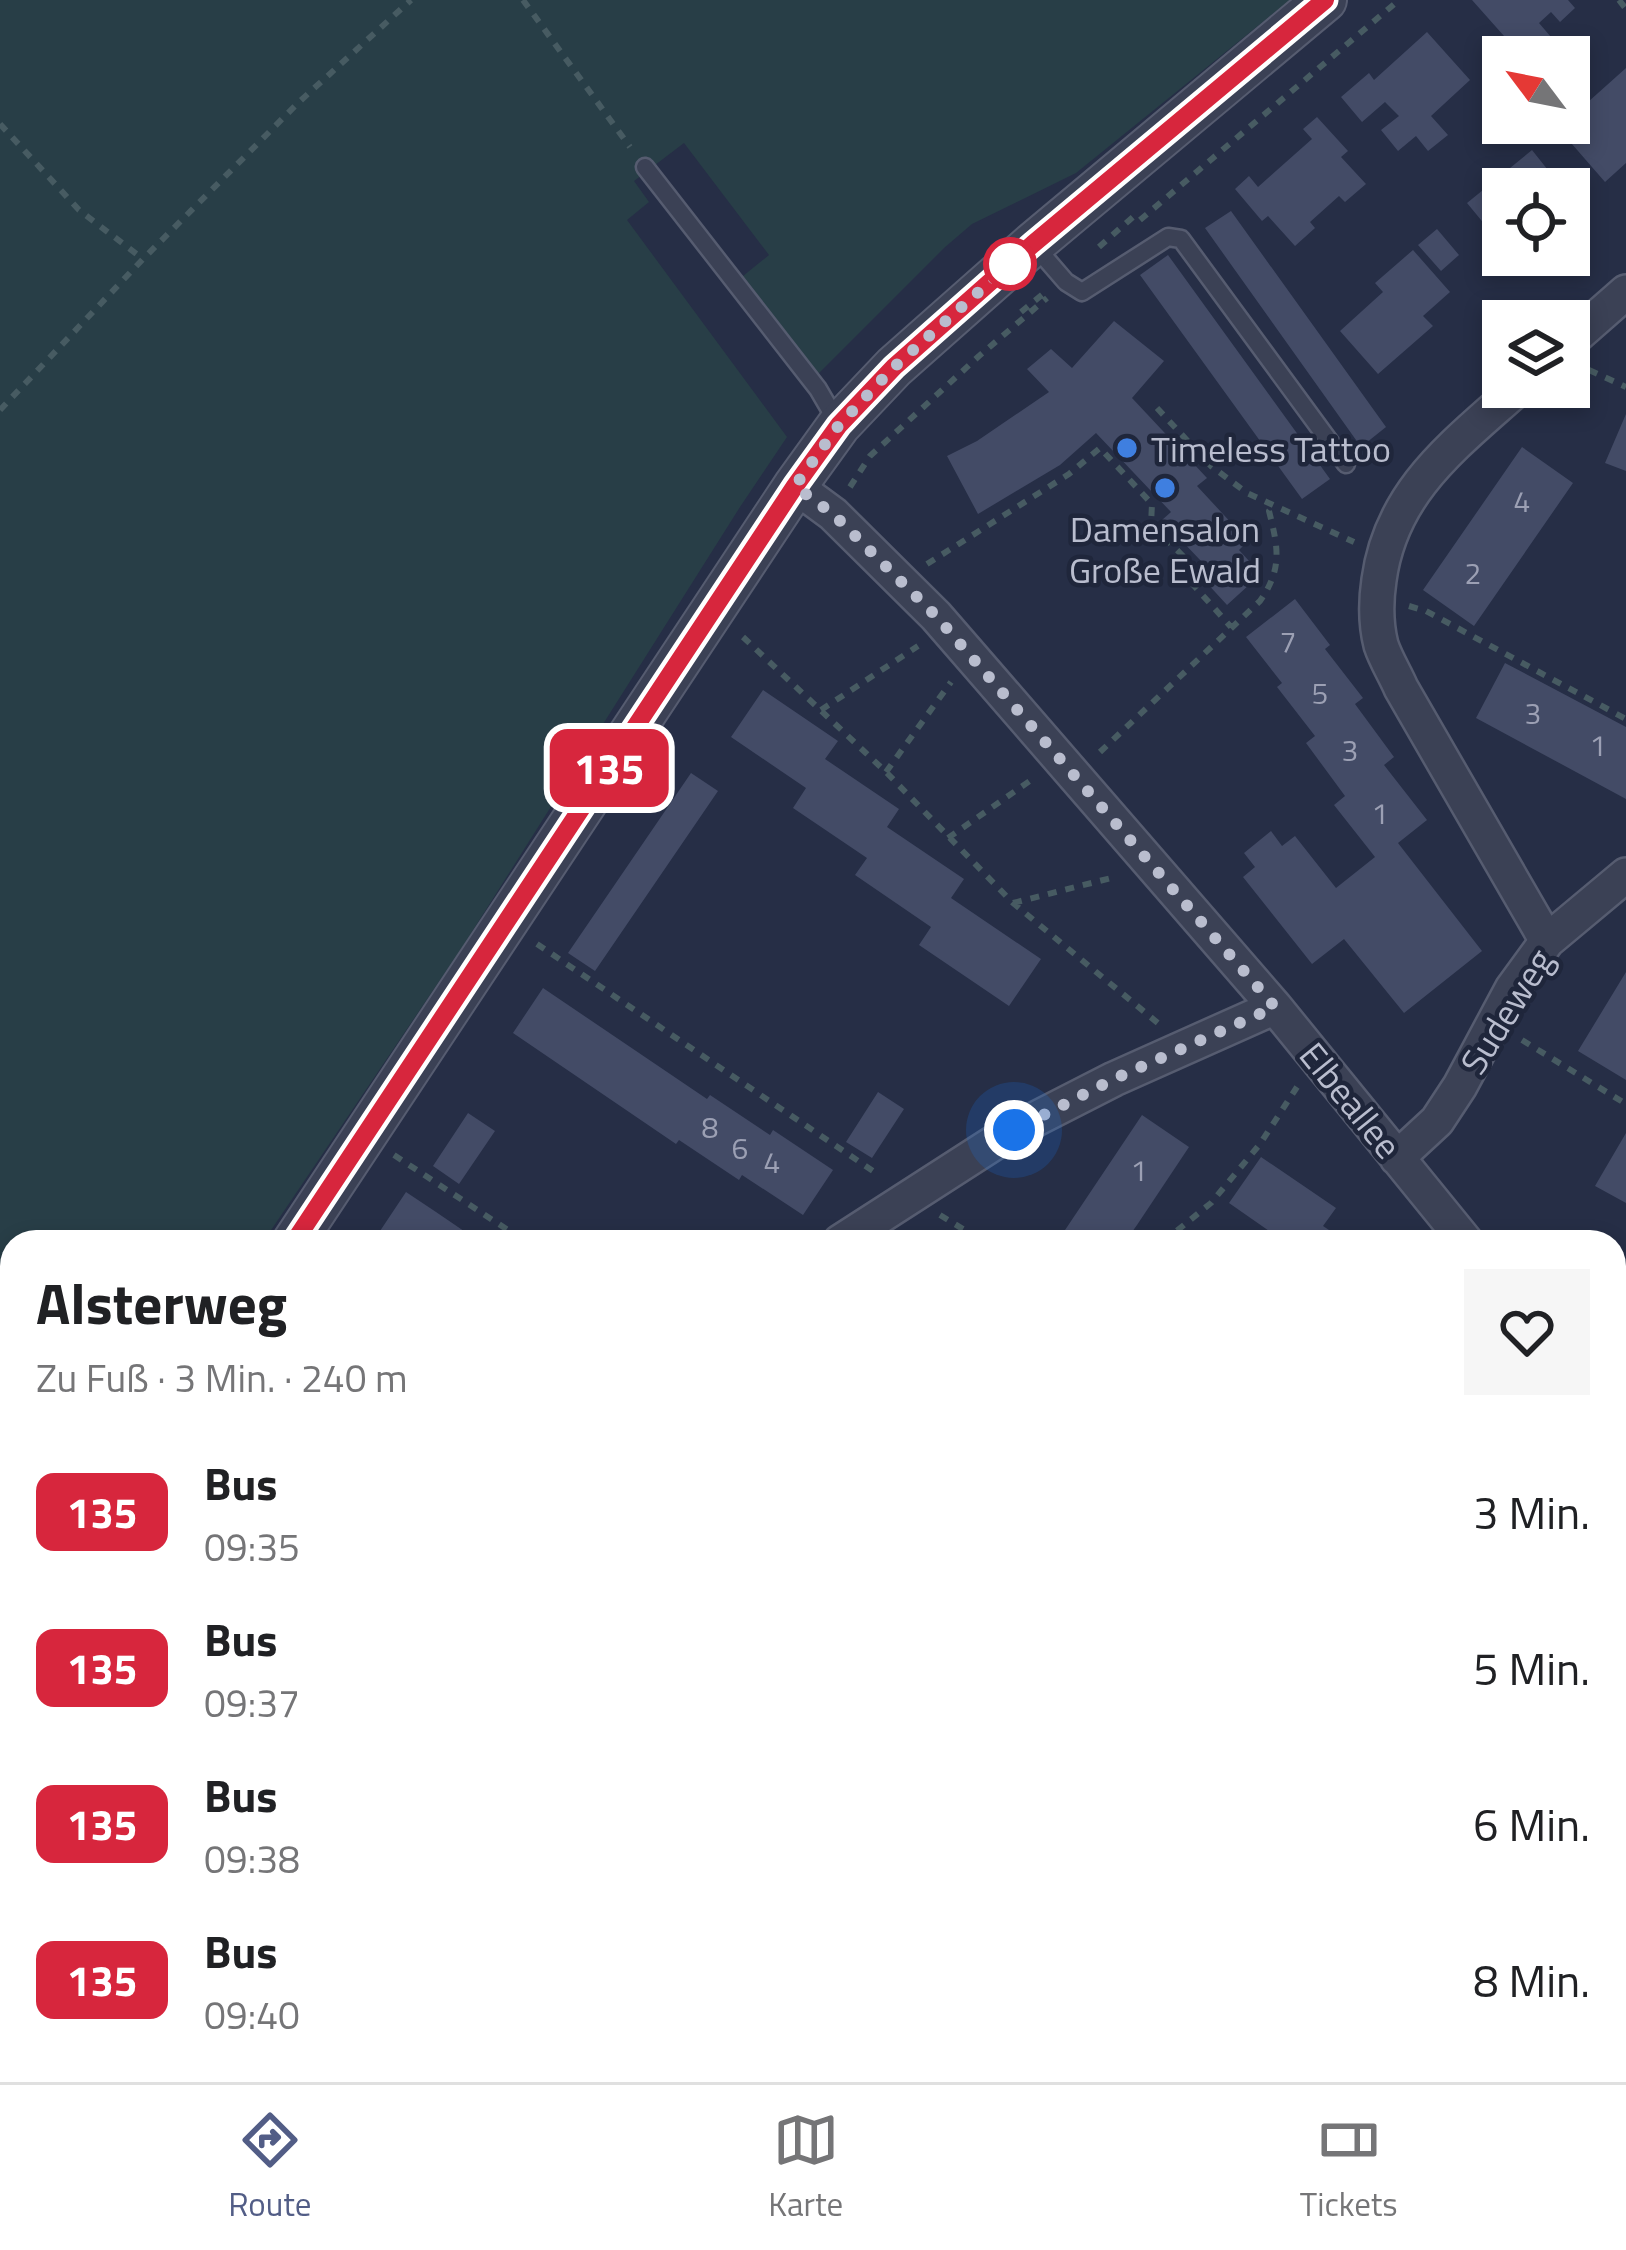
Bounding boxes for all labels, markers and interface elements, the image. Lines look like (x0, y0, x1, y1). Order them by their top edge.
north arrow (1482, 36, 1590, 144)
map controls (1482, 36, 1590, 408)
button: locate (1482, 168, 1590, 276)
unlabelled marker (985, 239, 1035, 289)
button: layers (1482, 300, 1590, 408)
place label: Timeless Tattoo (1151, 421, 1391, 476)
marker: Timeless Tattoo (1114, 435, 1140, 461)
marker: Damensalon Große Ewald (1152, 475, 1178, 501)
house number: 4 (1514, 478, 1530, 524)
place label: Damensalon Große Ewald (1069, 501, 1261, 597)
house number: 2 (1465, 550, 1481, 596)
house number: 7 (1280, 618, 1296, 664)
house number: 5 (1312, 670, 1328, 716)
house number: 3 (1525, 690, 1541, 736)
house number: 1 (1590, 722, 1606, 768)
house number: 3 (1342, 727, 1358, 773)
line badge: 135 (540, 729, 678, 807)
text: 135 (574, 736, 644, 800)
house number: 1 (1372, 790, 1388, 836)
street label: Sudeweg (1446, 937, 1566, 1085)
street label: Elbeallee (1287, 1030, 1415, 1170)
your location (984, 1100, 1044, 1160)
house number: 8 (702, 1104, 718, 1150)
house number: 6 (732, 1125, 748, 1171)
house number: 4 (764, 1139, 780, 1185)
house number: 1 (1131, 1147, 1147, 1193)
text: Alsterweg (36, 1259, 287, 1346)
button: heart (1464, 1269, 1590, 1395)
text: Zu Fuß · 3 Min. · 240 m (36, 1348, 408, 1407)
text: Bus (204, 1449, 278, 1517)
text: 3 Min. (1473, 1478, 1590, 1546)
text: 135 (67, 1480, 137, 1544)
text: 09:35 (204, 1517, 300, 1576)
text: Bus (204, 1605, 278, 1673)
text: 5 Min. (1473, 1634, 1590, 1702)
text: 135 (67, 1636, 137, 1700)
text: 09:37 (204, 1673, 300, 1732)
text: Bus (204, 1761, 278, 1829)
text: 6 Min. (1473, 1790, 1590, 1858)
text: 135 (67, 1792, 137, 1856)
text: 09:38 (204, 1829, 300, 1888)
text: Bus (204, 1917, 278, 1985)
text: 8 Min. (1473, 1946, 1590, 2014)
text: 135 (67, 1948, 137, 2012)
text: 09:40 (204, 1985, 300, 2044)
tab: Route (228, 2107, 312, 2229)
tab: Karte (768, 2107, 843, 2229)
tab: Tickets (1300, 2107, 1398, 2229)

